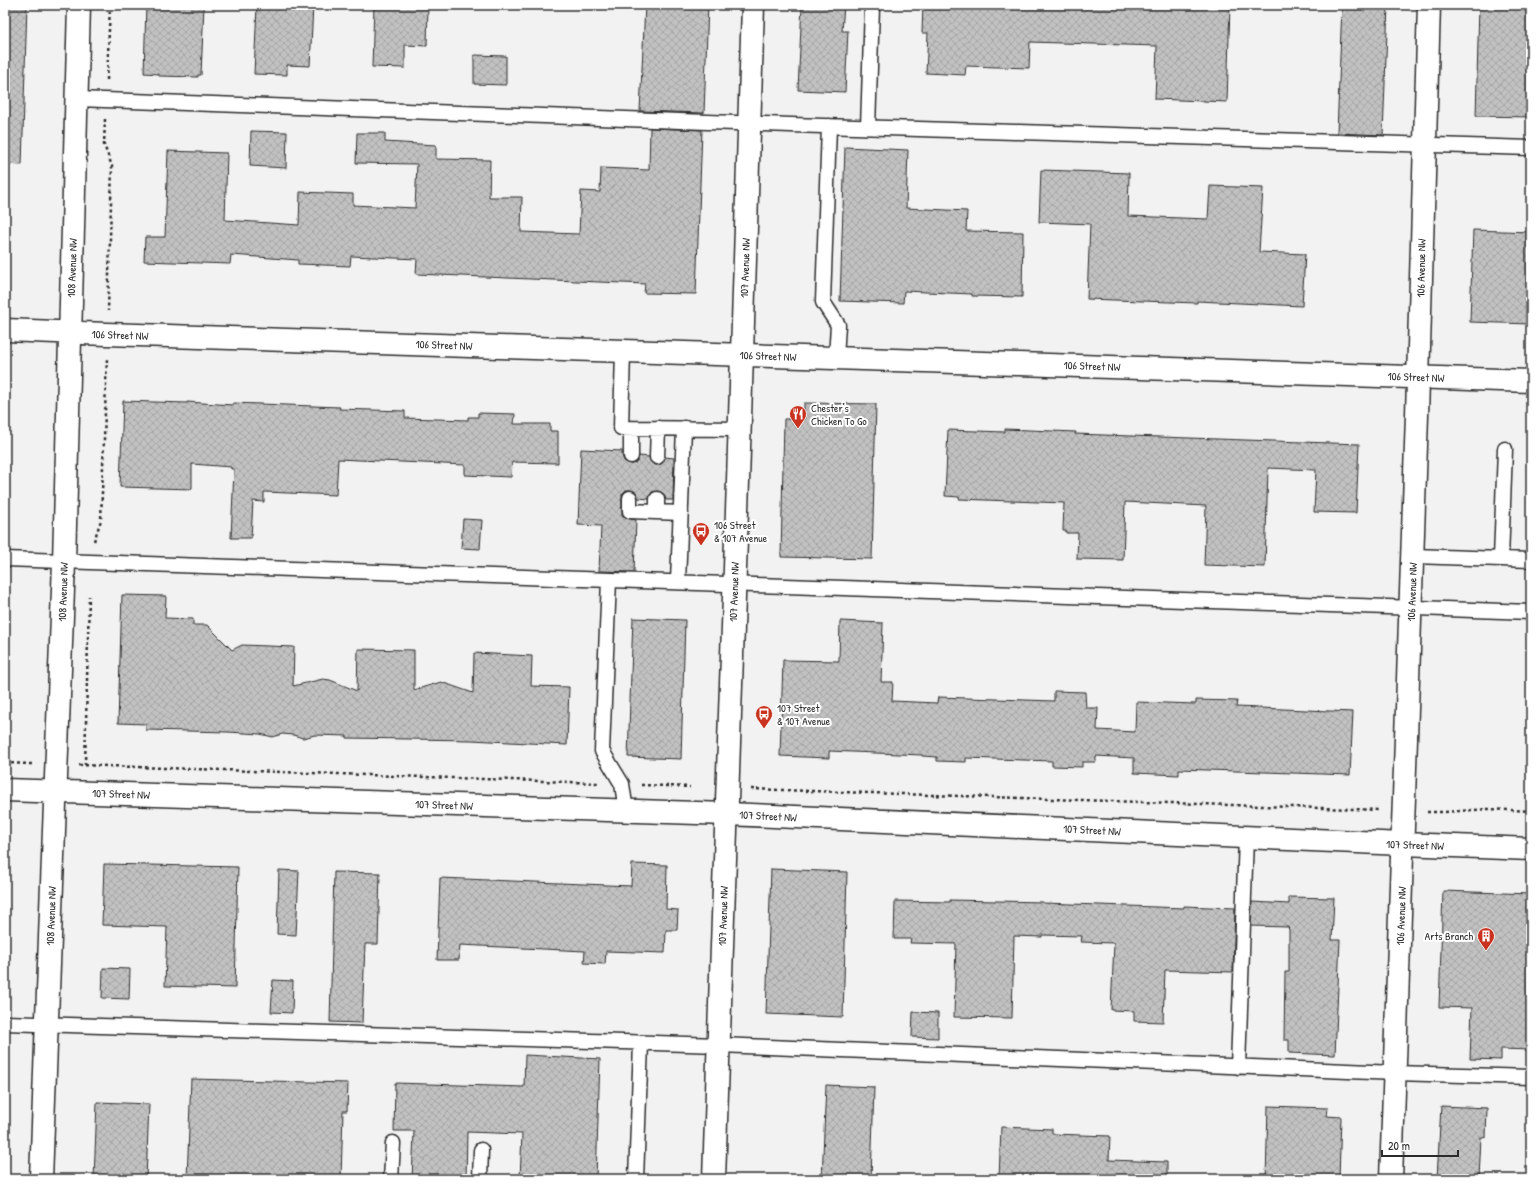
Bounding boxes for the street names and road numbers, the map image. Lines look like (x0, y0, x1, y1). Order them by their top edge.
street label: 108 Avenue NW (64, 238, 80, 298)
street label: 107 Avenue NW (737, 238, 753, 298)
street label: 106 Avenue NW (1413, 238, 1429, 298)
street label: 106 Street NW (91, 327, 149, 343)
street label: 106 Street NW (415, 337, 473, 353)
street label: 106 Street NW (739, 348, 797, 364)
street label: 106 Street NW (1063, 358, 1121, 374)
street label: 106 Street NW (1387, 369, 1445, 385)
street label: 108 Avenue NW (55, 562, 71, 622)
street label: 107 Avenue NW (726, 562, 742, 622)
street label: 106 Avenue NW (1404, 562, 1420, 622)
street label: 107 Street NW (92, 786, 150, 802)
street label: 107 Street NW (415, 797, 473, 813)
street label: 107 Street NW (739, 808, 797, 825)
street label: 107 Street NW (1063, 822, 1121, 839)
street label: 107 Street NW (1386, 837, 1444, 853)
street label: 108 Avenue NW (43, 886, 59, 946)
street label: 107 Avenue NW (715, 886, 731, 946)
street label: 106 Avenue NW (1393, 886, 1409, 946)

